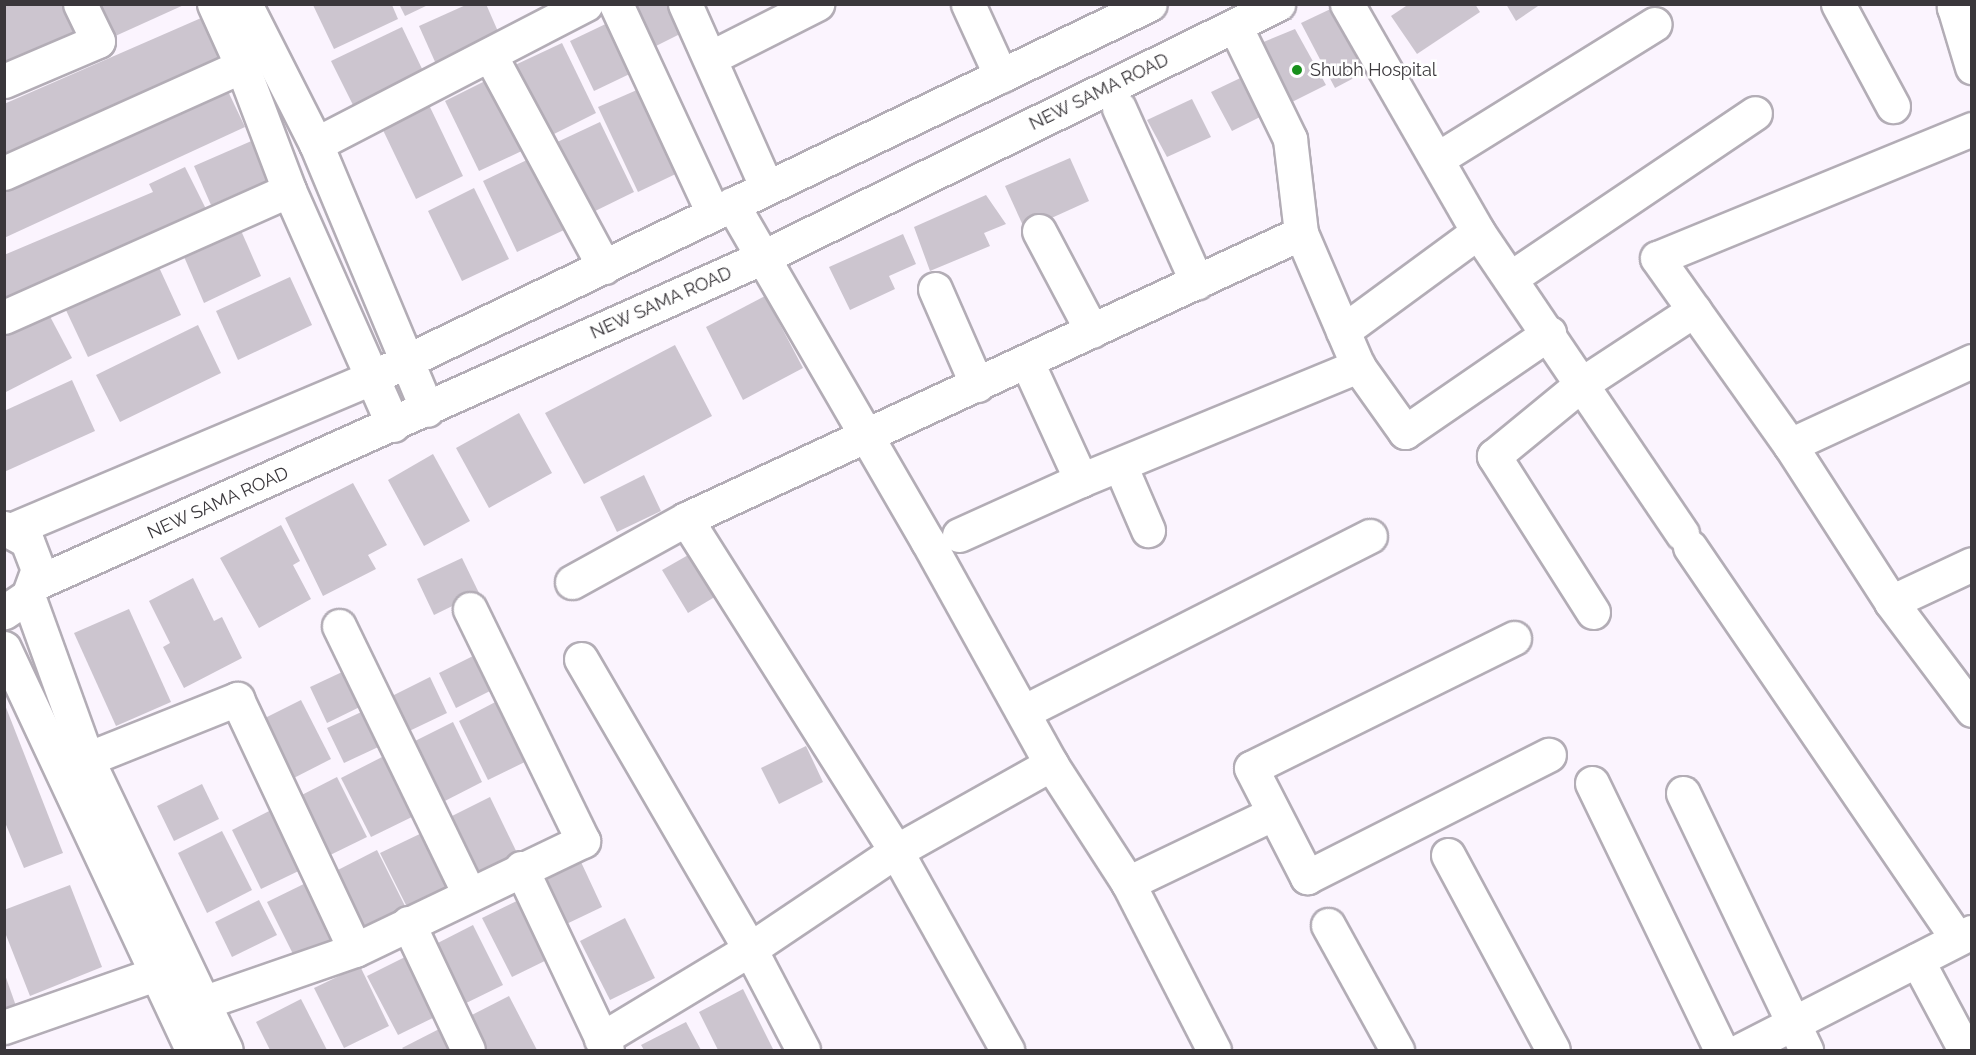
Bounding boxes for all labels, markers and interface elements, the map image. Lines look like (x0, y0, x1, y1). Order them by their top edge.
street label: NEW SAMA ROAD (1025, 49, 1173, 135)
place label: Shubh Hospital (1310, 59, 1437, 81)
marker: Shubh Hospital (1288, 61, 1306, 79)
street label: NEW SAMA ROAD (586, 262, 736, 344)
street label: NEW SAMA ROAD (143, 462, 293, 544)

